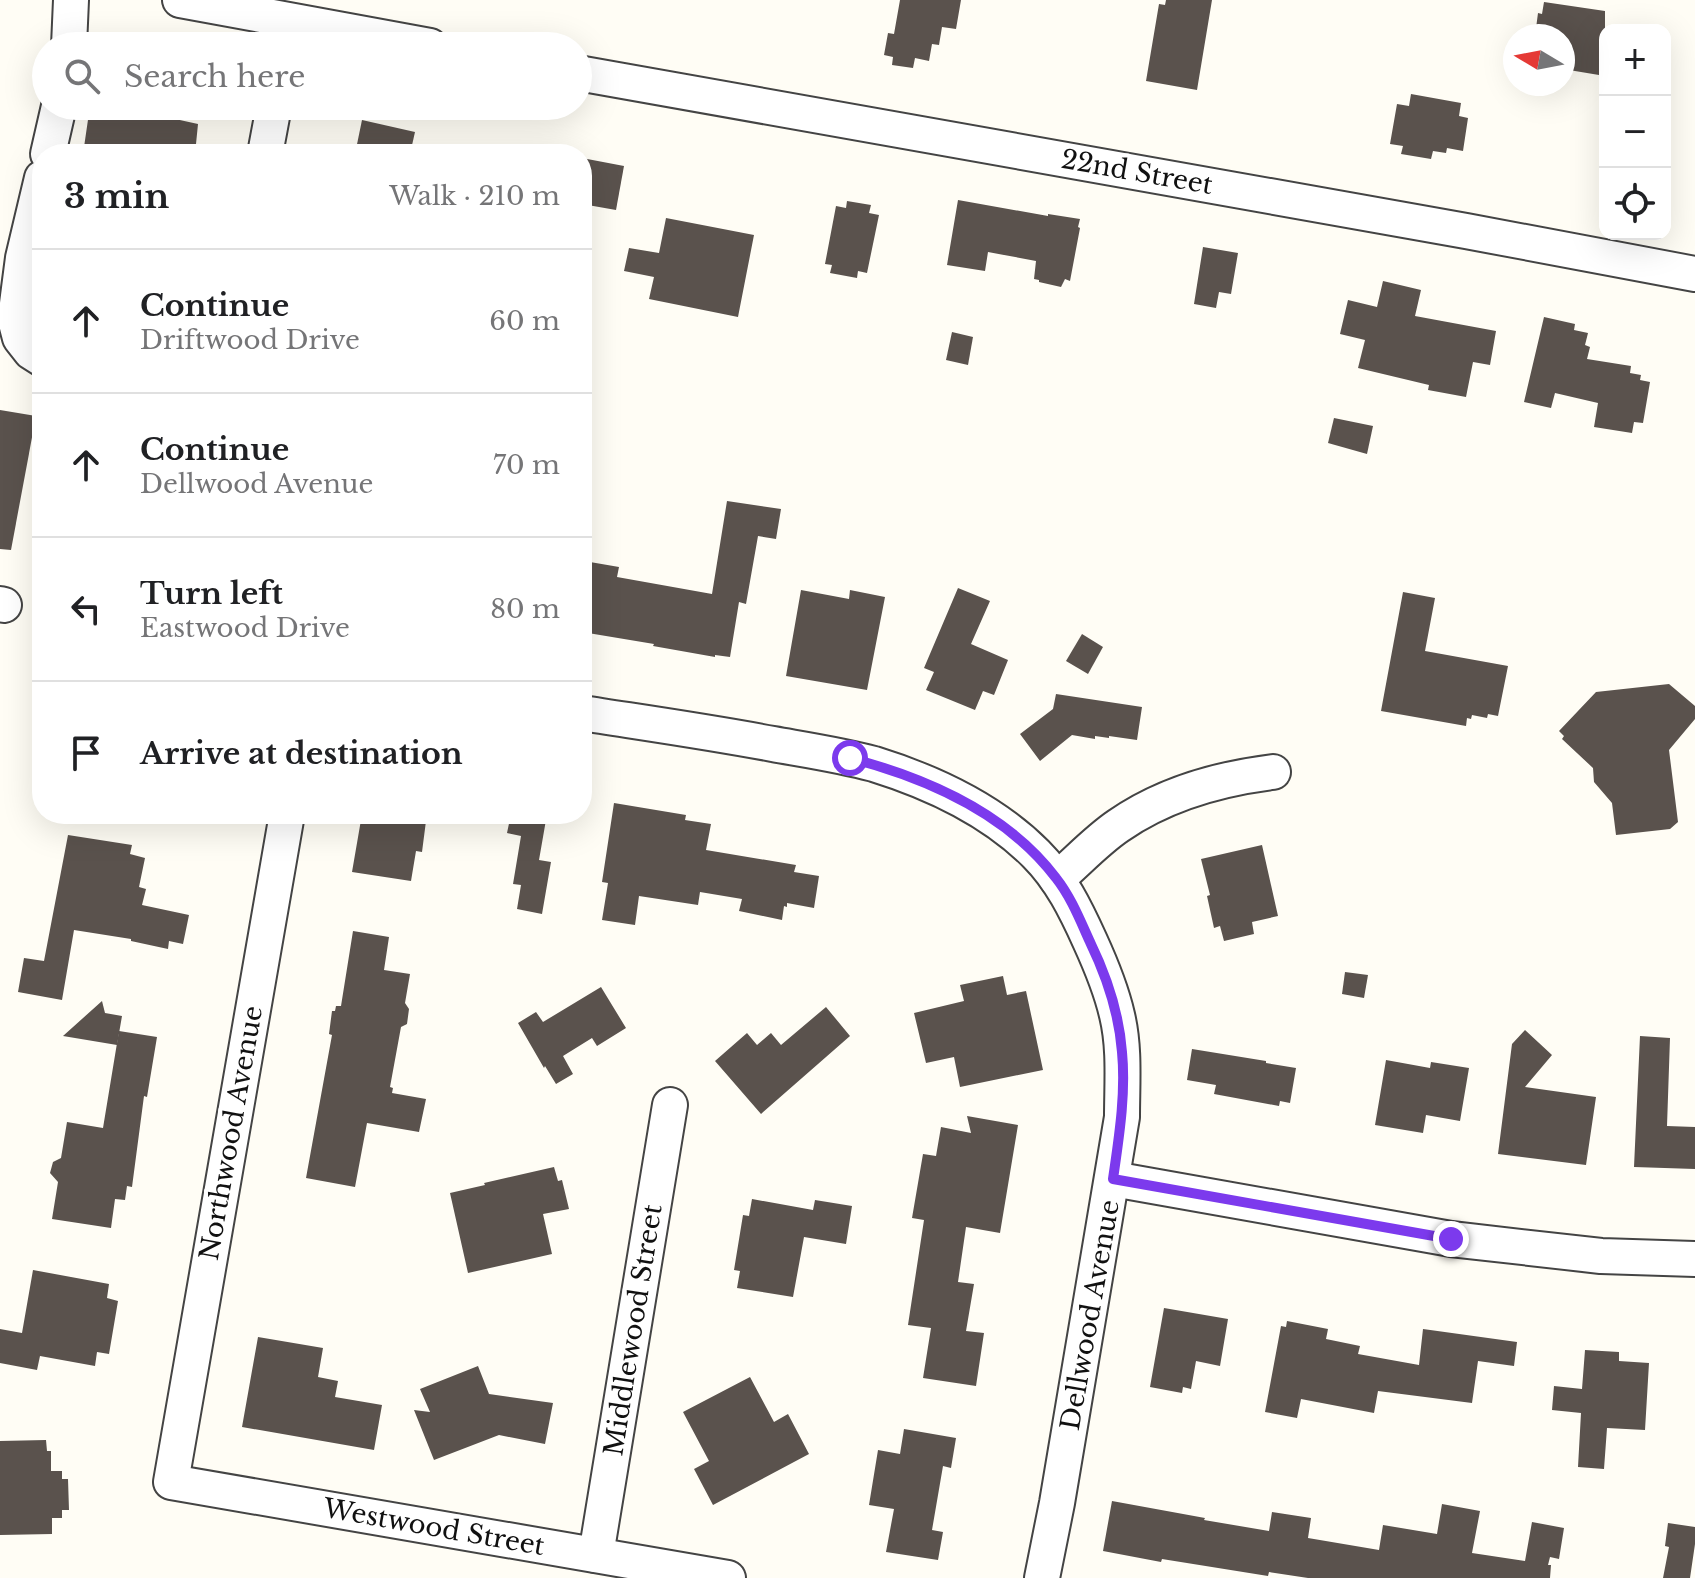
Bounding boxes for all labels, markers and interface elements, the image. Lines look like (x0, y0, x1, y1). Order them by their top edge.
north arrow (1503, 24, 1575, 96)
map controls (1599, 24, 1671, 240)
button: + (1599, 24, 1671, 96)
search box (32, 32, 592, 120)
icon: search (60, 54, 104, 98)
text: Search here (124, 58, 305, 95)
button: − (1599, 96, 1671, 168)
street label: 22nd Street (1059, 143, 1215, 201)
button: locate (1599, 168, 1671, 240)
text: 3 min (64, 175, 169, 217)
text: Walk · 210 m (389, 180, 560, 212)
text: Continue (140, 287, 289, 324)
icon: ahead (64, 299, 108, 343)
text: 60 m (489, 305, 560, 337)
text: Driftwood Drive (140, 324, 360, 356)
text: Continue (140, 431, 289, 468)
icon: ahead (64, 443, 108, 487)
text: 70 m (493, 449, 560, 481)
text: Dellwood Avenue (140, 468, 373, 500)
text: Turn left (140, 575, 283, 612)
icon: left (64, 587, 108, 631)
text: 80 m (490, 593, 560, 625)
text: Eastwood Drive (140, 612, 350, 644)
icon: arrive (64, 731, 108, 775)
text: Arrive at destination (140, 735, 463, 772)
route start (832, 740, 868, 776)
street label: Northwood Avenue (193, 1003, 269, 1263)
street label: Dellwood Avenue (1054, 1197, 1126, 1433)
street label: Middlewood Street (597, 1202, 669, 1458)
route end (1433, 1221, 1469, 1257)
street label: Westwood Street (320, 1492, 547, 1562)

